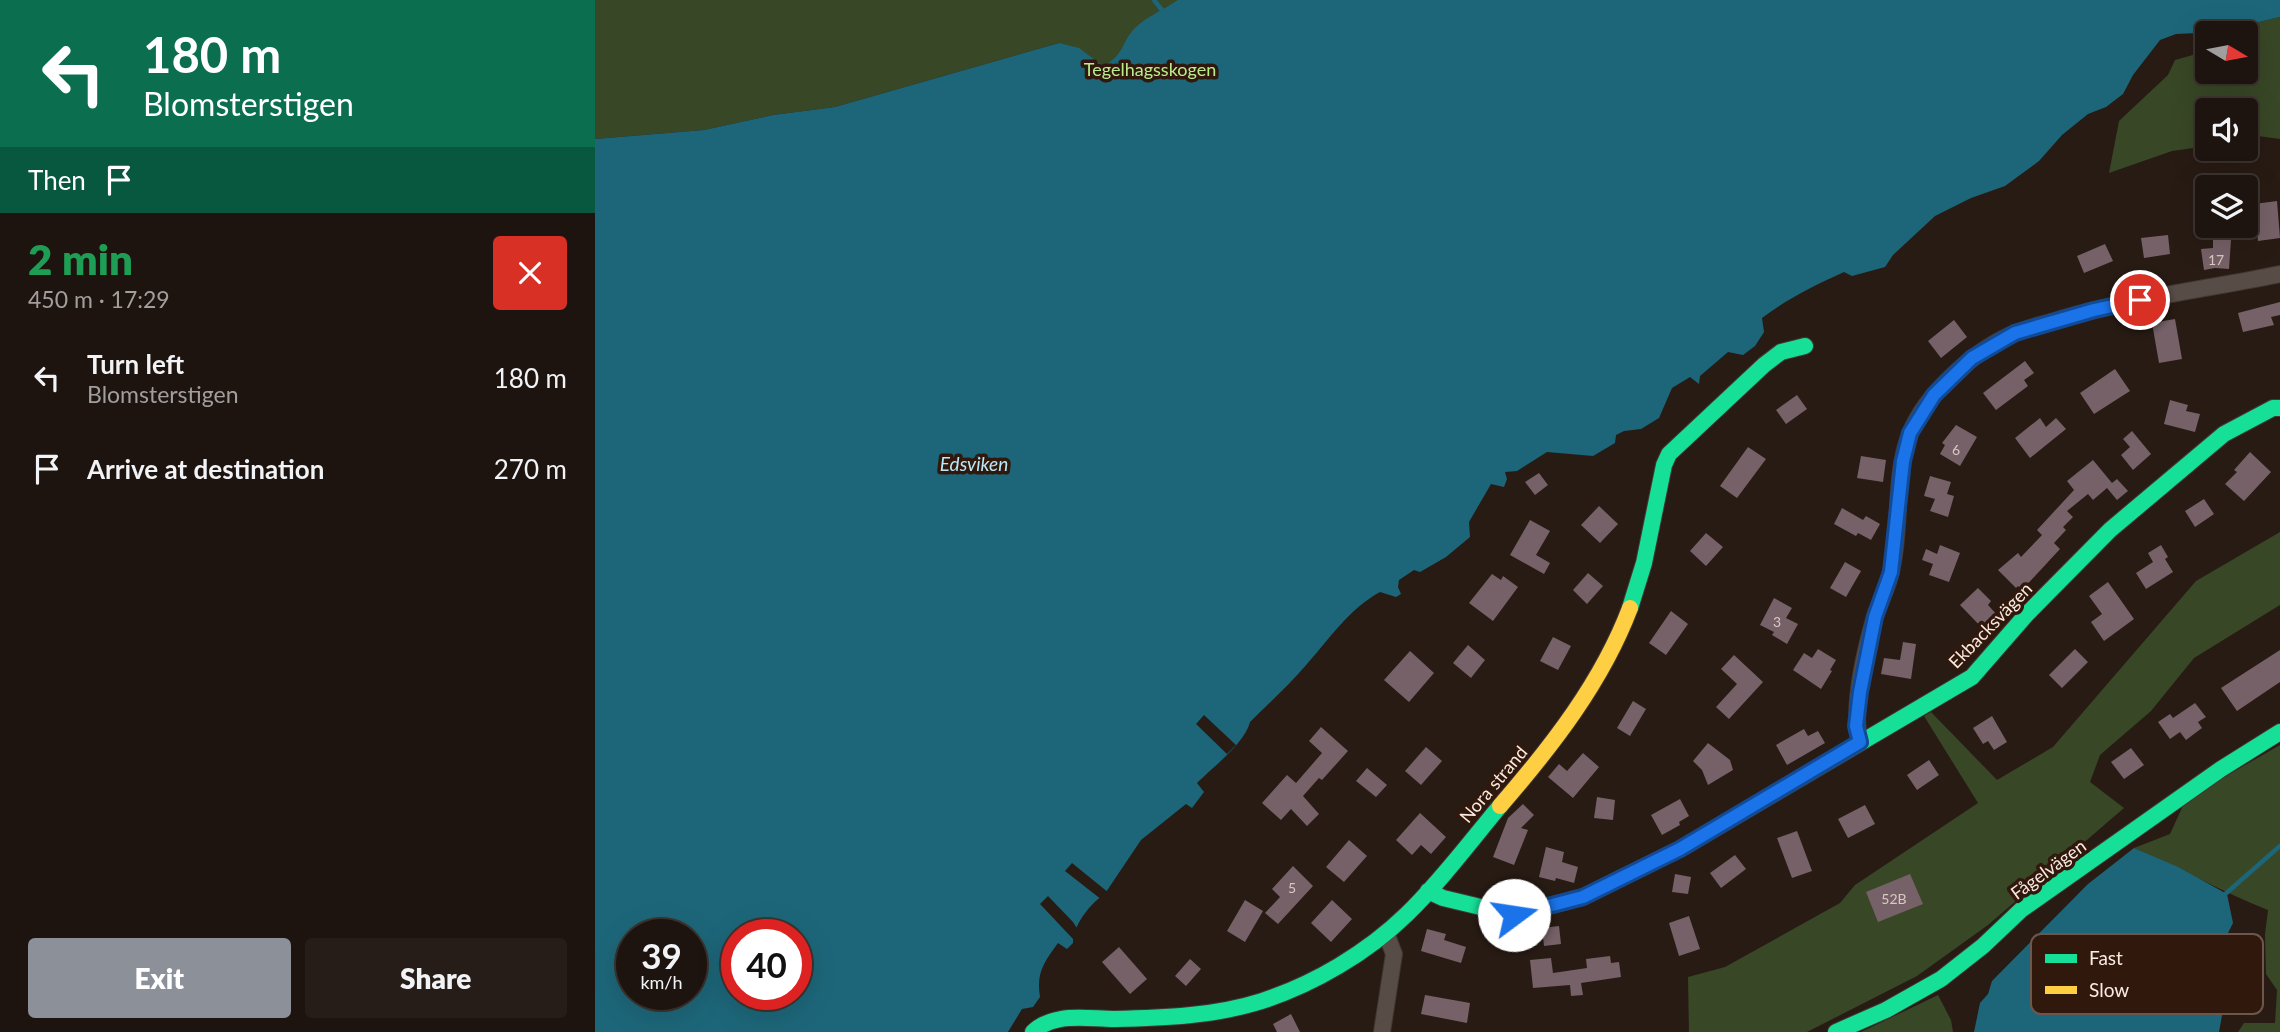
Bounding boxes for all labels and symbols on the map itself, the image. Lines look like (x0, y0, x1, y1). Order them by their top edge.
north arrow (2195, 21, 2257, 84)
park label: Tegelhagsskogen (1084, 58, 1216, 80)
house number: 17 (2208, 251, 2224, 268)
pin (2110, 270, 2170, 330)
house number: 6 (1952, 441, 1960, 458)
water label: Edsviken (940, 452, 1008, 475)
street label: Ekbacksvägen (1944, 578, 2036, 672)
house number: 3 (1773, 613, 1781, 630)
street label: Nora strand (1455, 741, 1531, 827)
street label: Fågelvägen (2006, 834, 2090, 904)
position arrow (1477, 878, 1551, 952)
house number: 5 (1288, 879, 1296, 896)
house number: 52B (1881, 890, 1907, 907)
speed limit sign: 40 (721, 919, 812, 1010)
legend (2031, 934, 2263, 1014)
text: Fast (2089, 946, 2123, 969)
text: Slow (2089, 978, 2129, 1001)

